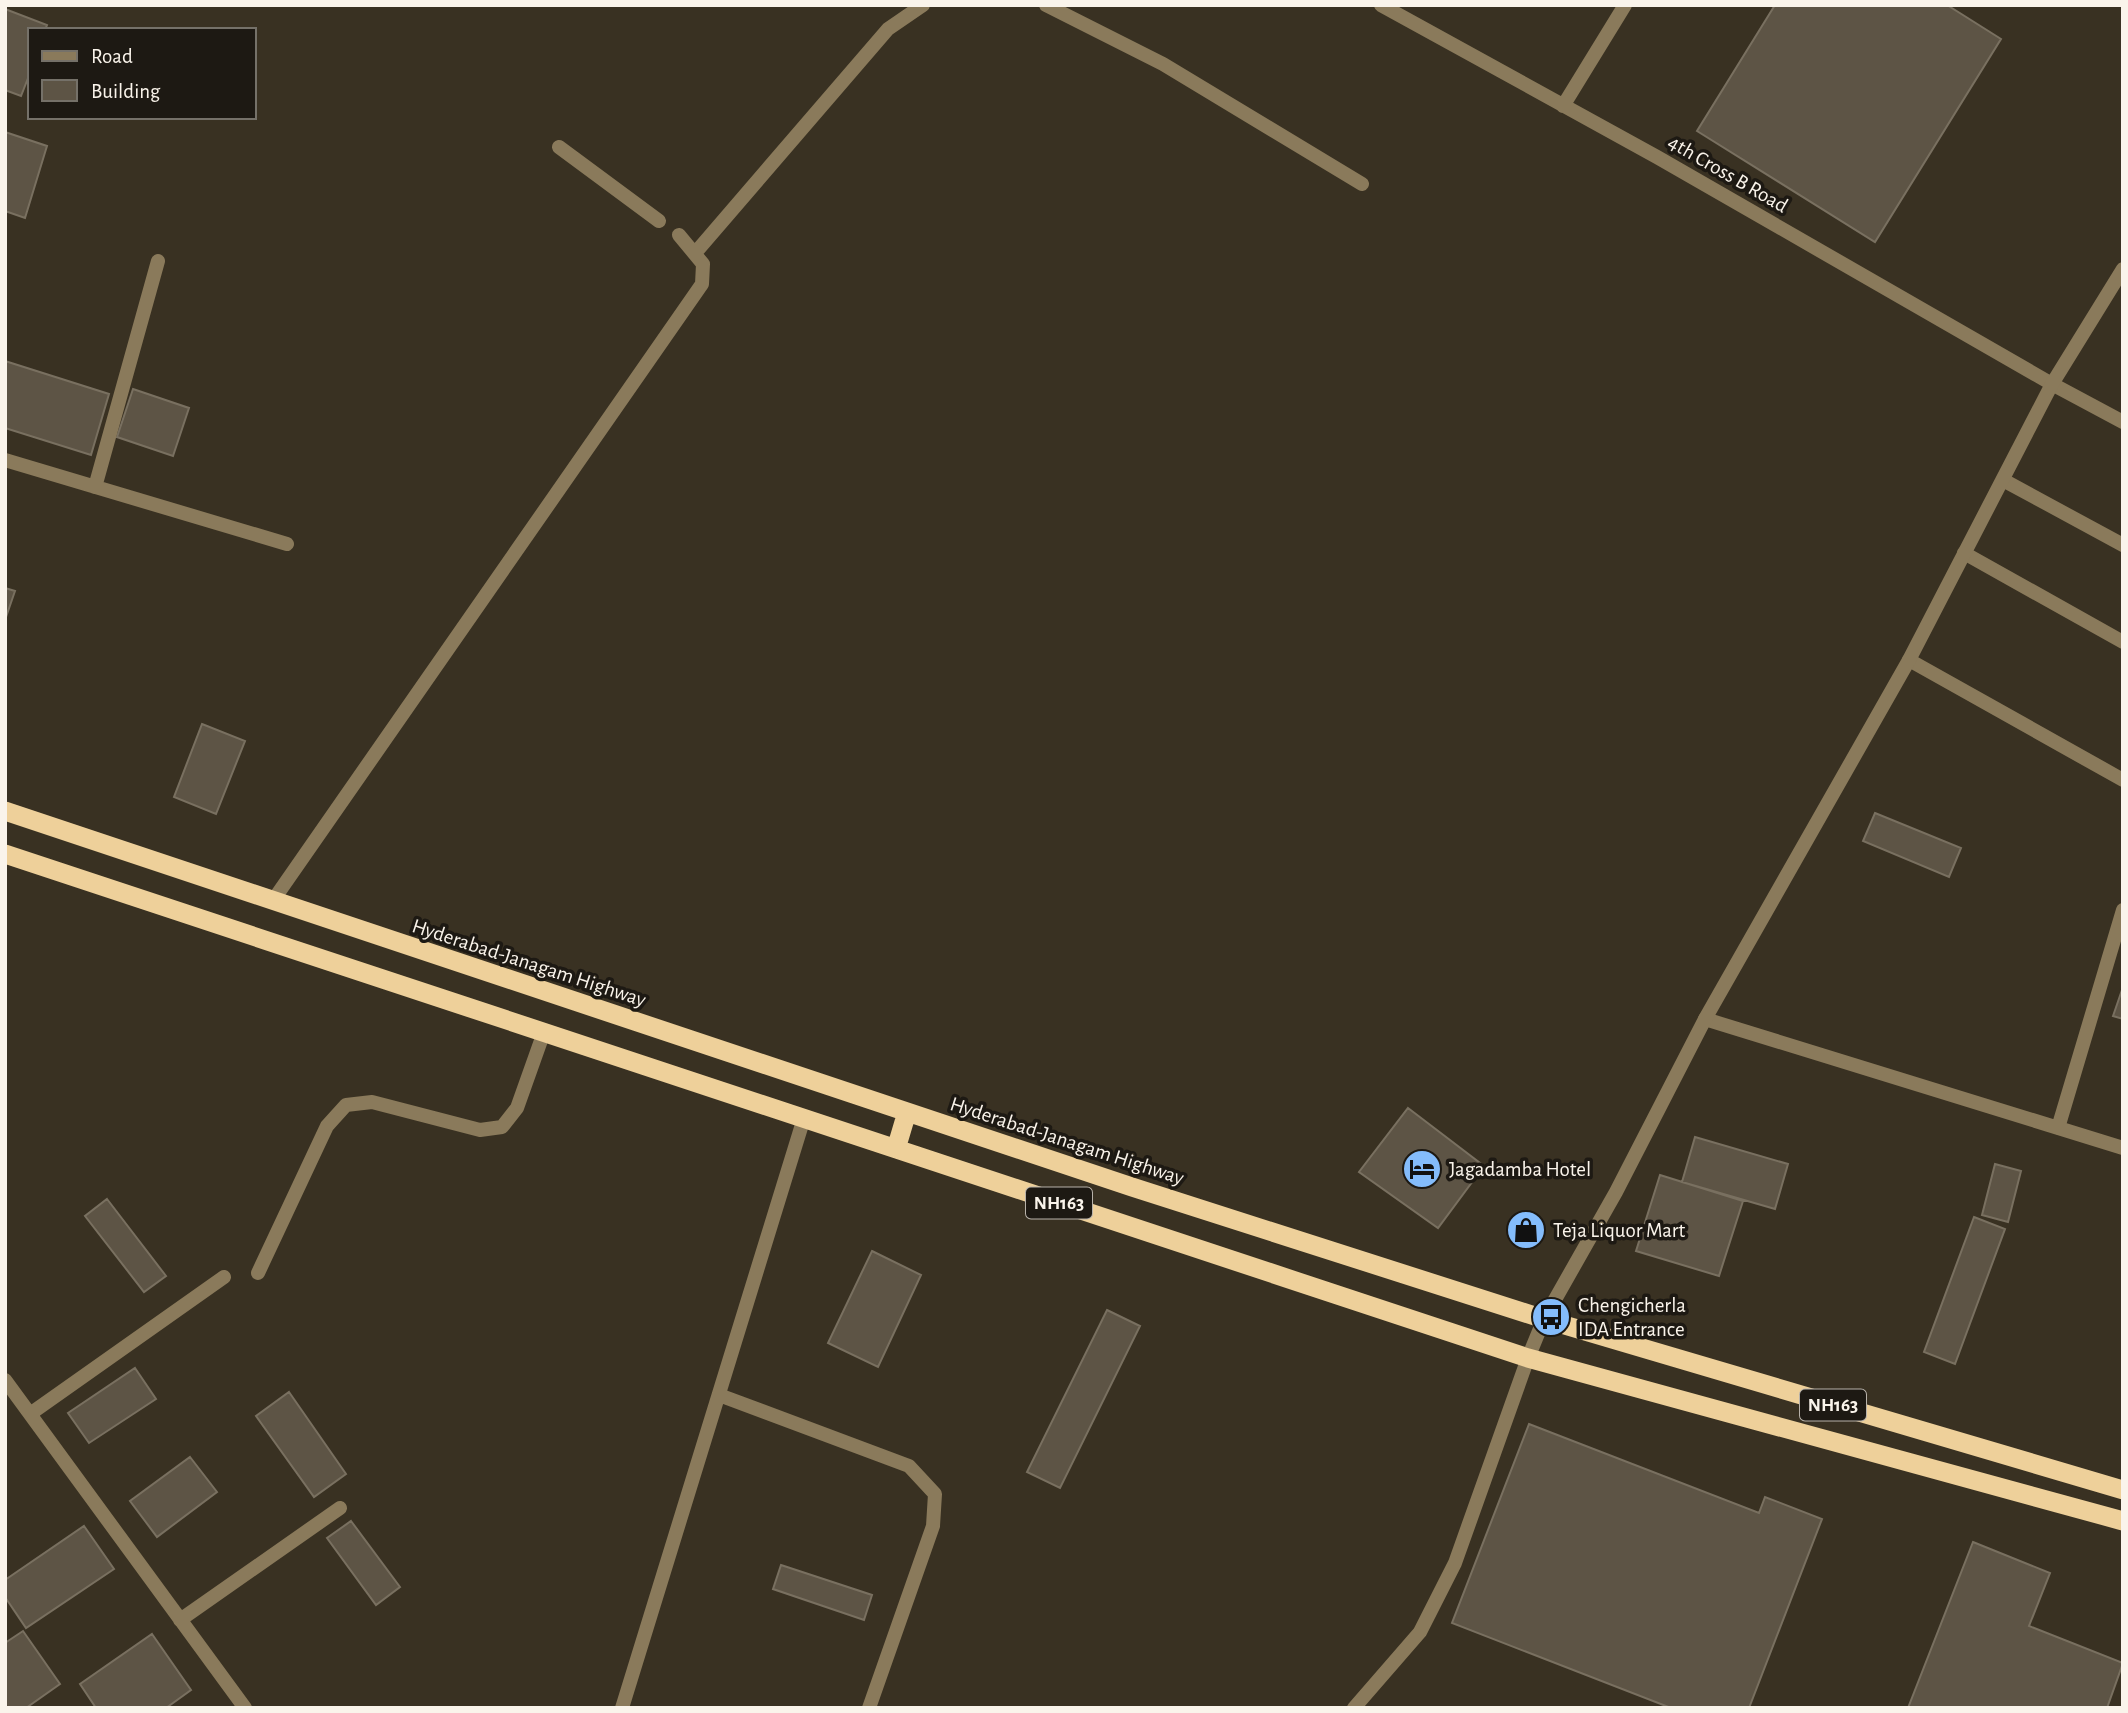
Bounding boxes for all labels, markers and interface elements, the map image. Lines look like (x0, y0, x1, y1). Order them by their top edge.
legend (28, 28, 256, 119)
text: Road (91, 46, 133, 67)
text: Building (91, 81, 161, 102)
street label: 4th Cross B Road (1665, 131, 1791, 217)
street label: Hyderabad-Janagam Highway (409, 915, 649, 1011)
street label: Hyderabad-Janagam Highway (947, 1093, 1187, 1189)
hotel icon: Jagadamba Hotel (1401, 1148, 1443, 1190)
place label: Jagadamba Hotel (1449, 1159, 1591, 1180)
road number: NH163 (1026, 1188, 1092, 1218)
shop icon: Teja Liquor Mart (1505, 1209, 1547, 1251)
place label: Teja Liquor Mart (1553, 1220, 1686, 1241)
place label: Chengicherla IDA Entrance (1578, 1295, 1686, 1340)
bus stop icon: Chengicherla IDA Entrance (1530, 1296, 1572, 1338)
road number: NH163 (1800, 1390, 1866, 1420)

